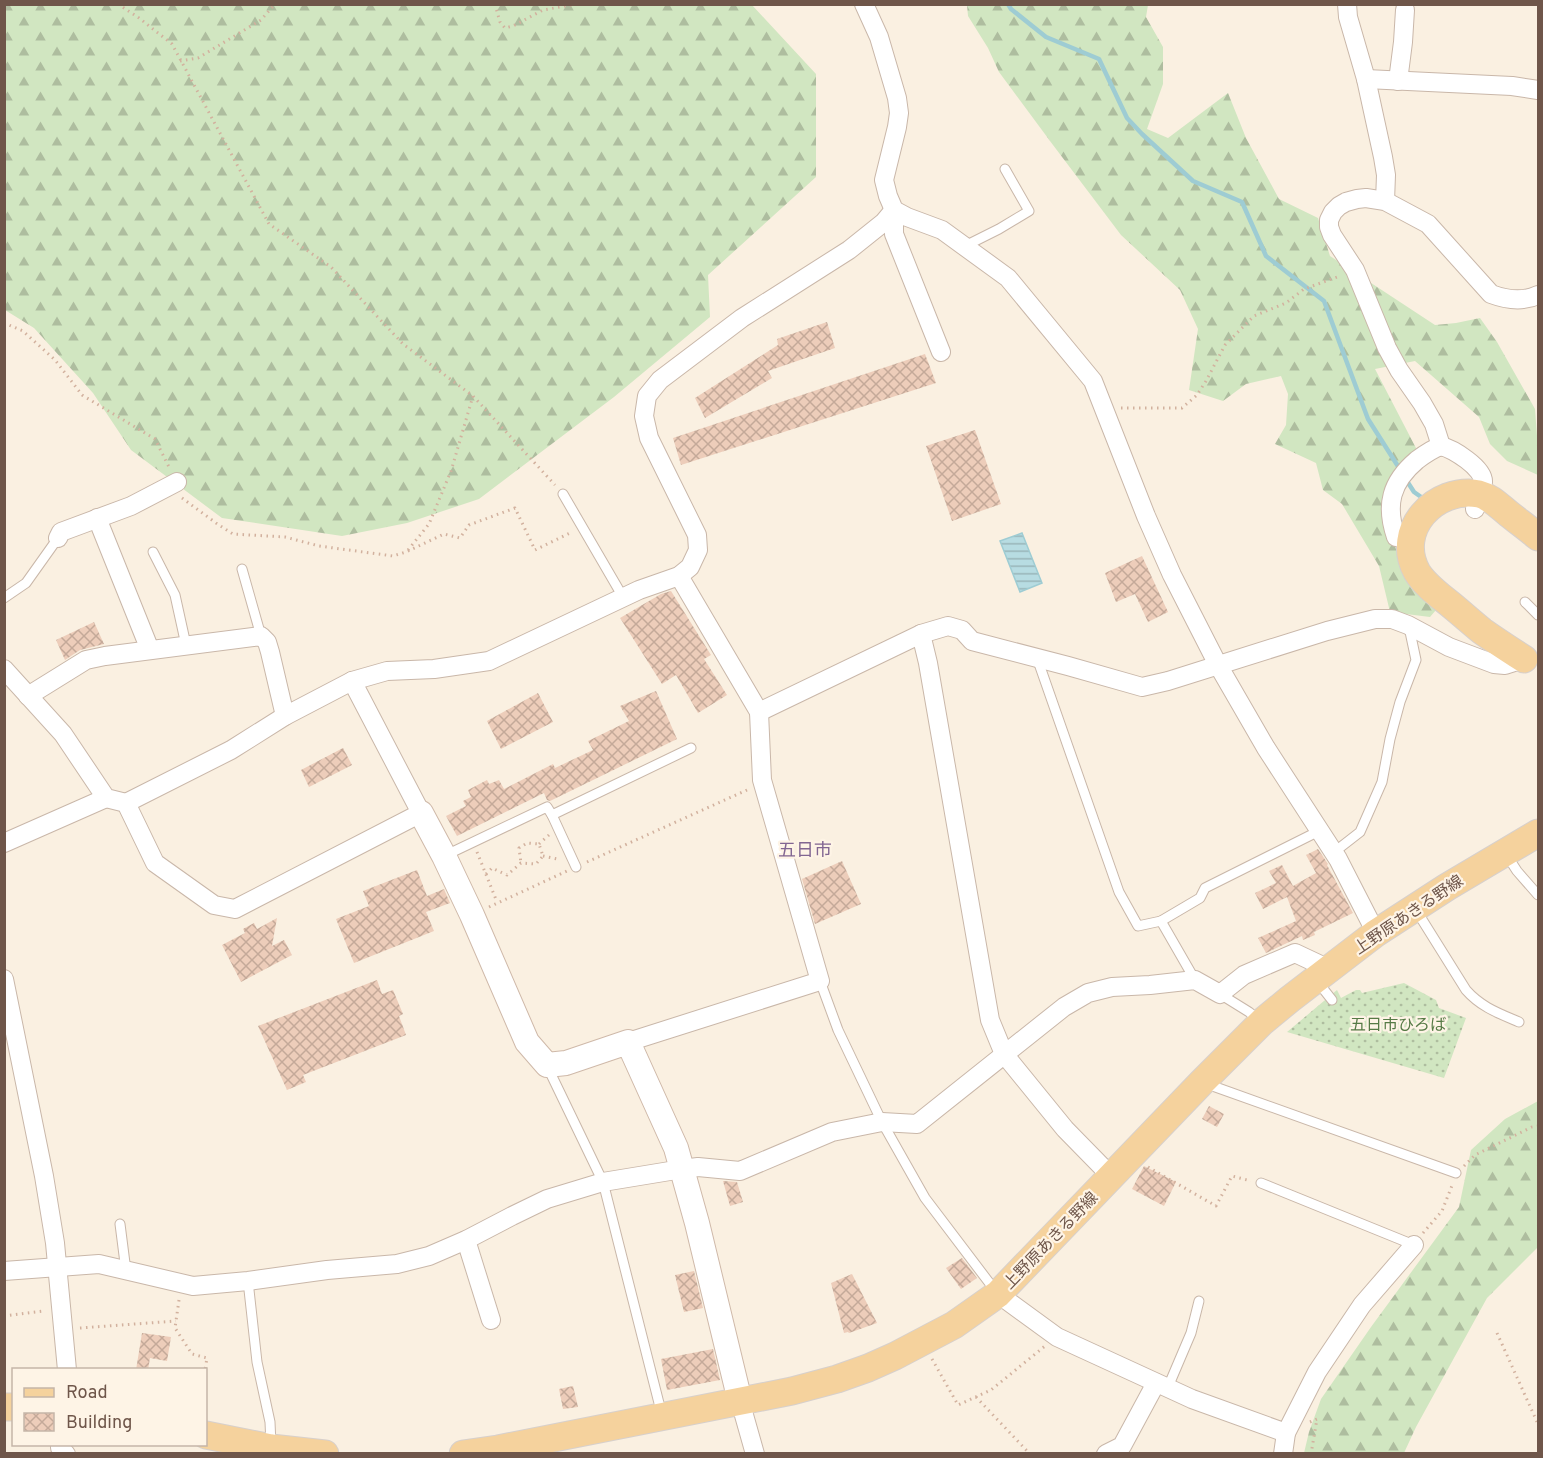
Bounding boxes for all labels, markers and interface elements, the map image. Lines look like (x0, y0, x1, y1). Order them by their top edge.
district label: 五日市 (778, 840, 832, 863)
street label: 上野原あきる野線 (1351, 872, 1468, 960)
park label: 五日市ひろば (1350, 1016, 1446, 1036)
street label: 上野原あきる野線 (1000, 1189, 1103, 1294)
legend (12, 1368, 207, 1446)
text: Road (66, 1382, 108, 1405)
text: Building (66, 1412, 132, 1435)

